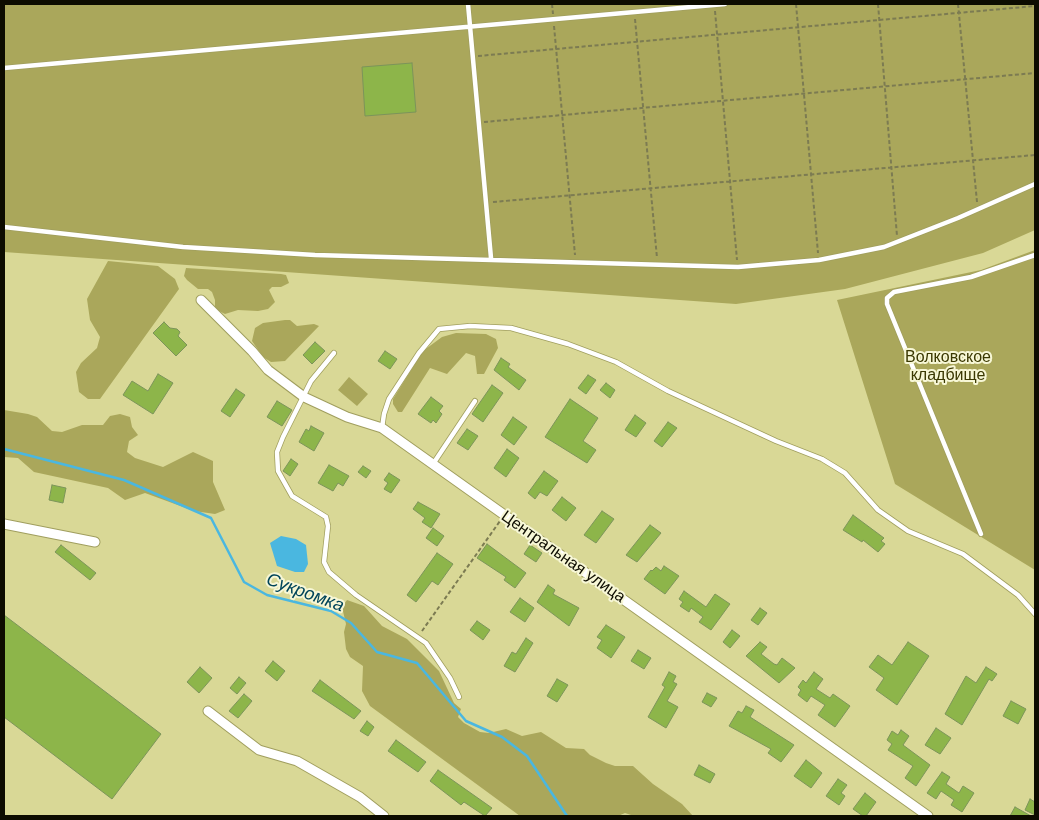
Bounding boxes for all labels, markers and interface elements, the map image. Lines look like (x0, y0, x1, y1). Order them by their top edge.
park label: Волковское кладбище (905, 348, 991, 386)
street label: Центральная улица (497, 507, 629, 607)
water label: Сукромка (263, 569, 347, 617)

